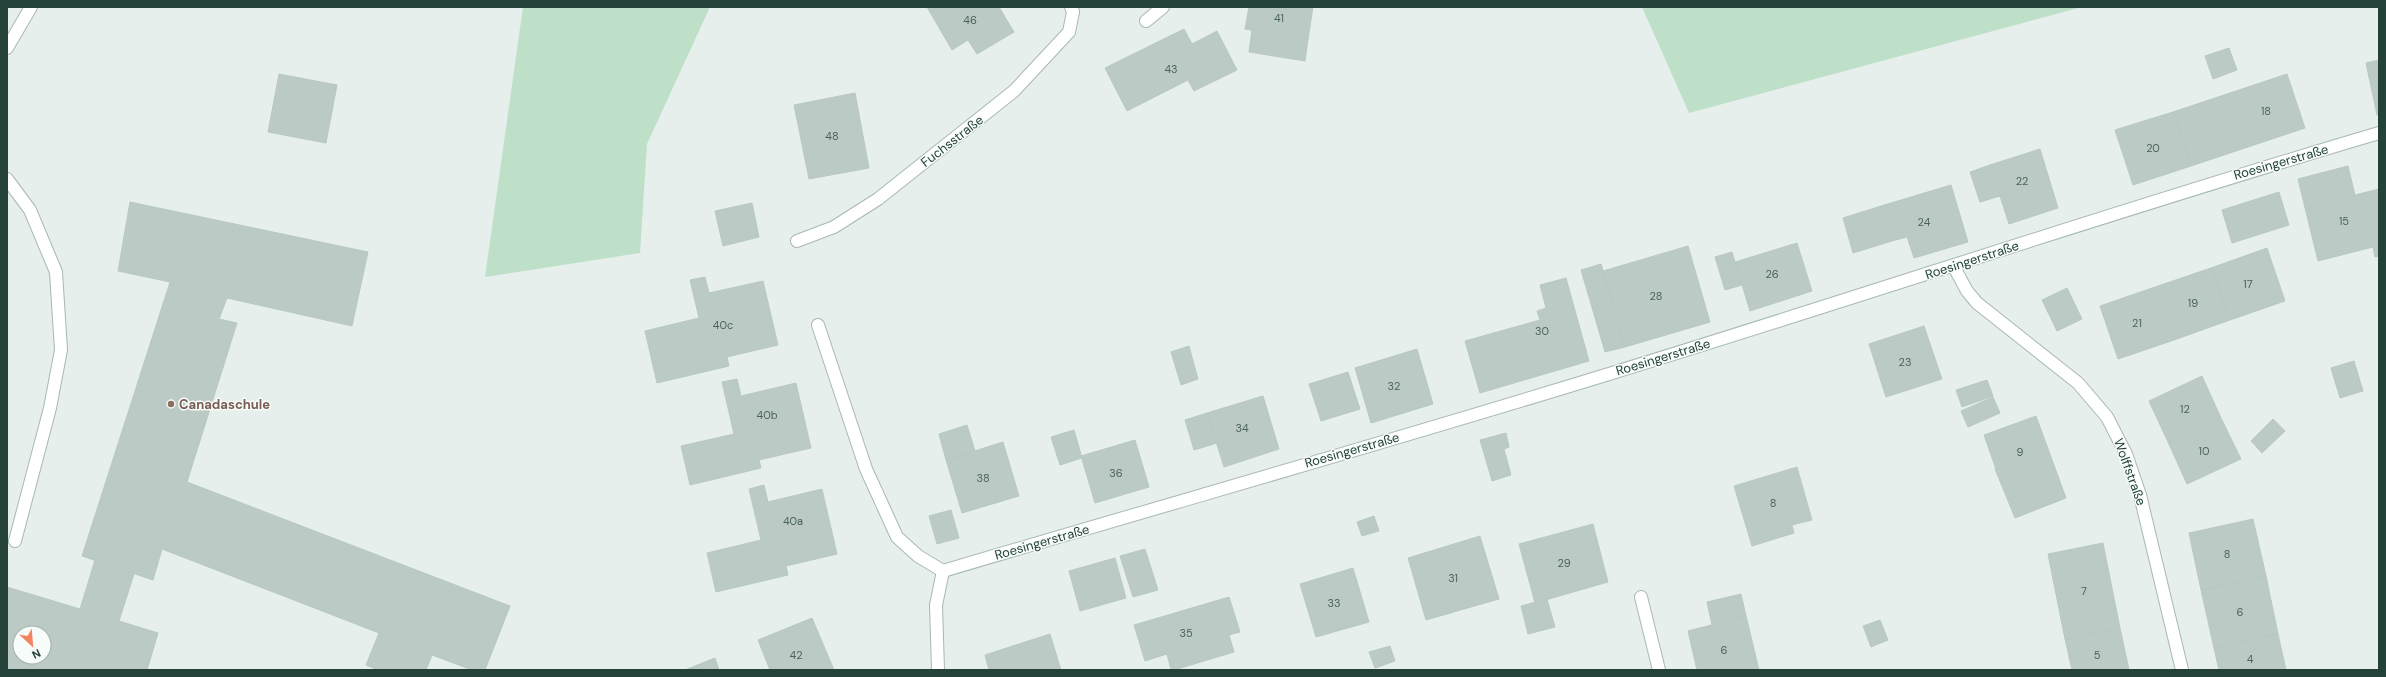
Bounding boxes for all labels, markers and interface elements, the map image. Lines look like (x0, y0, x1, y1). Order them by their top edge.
house number: 41 (1274, 11, 1284, 25)
house number: 46 (963, 13, 977, 27)
house number: 43 (1164, 62, 1178, 76)
house number: 18 (2261, 104, 2271, 118)
street label: Fuchsstraße (917, 111, 987, 171)
house number: 48 (825, 129, 839, 143)
street label: Roesingerstraße (2232, 140, 2330, 184)
house number: 20 (2146, 141, 2160, 155)
house number: 22 (2016, 174, 2028, 188)
house number: 15 (2339, 214, 2349, 228)
house number: 24 (1918, 215, 1931, 229)
street label: Roesingerstraße (1923, 237, 2021, 283)
house number: 26 (1765, 267, 1779, 281)
house number: 17 (2243, 277, 2253, 291)
house number: 28 (1650, 289, 1662, 303)
house number: 19 (2188, 296, 2198, 310)
house number: 21 (2132, 316, 2142, 330)
house number: 40c (713, 318, 733, 332)
house number: 30 (1535, 324, 1549, 338)
street label: Roesingerstraße (1614, 335, 1712, 379)
house number: 23 (1899, 355, 1911, 369)
house number: 32 (1388, 379, 1400, 393)
place label: Canadaschule (179, 396, 270, 413)
marker: Canadaschule (166, 399, 176, 409)
house number: 12 (2180, 402, 2190, 416)
house number: 40b (756, 408, 778, 422)
house number: 34 (1235, 421, 1249, 435)
street label: Roesingerstraße (1303, 428, 1401, 472)
street label: Wolffstraße (2110, 436, 2150, 508)
house number: 10 (2199, 444, 2209, 458)
house number: 9 (2017, 445, 2024, 459)
house number: 36 (1109, 466, 1123, 480)
house number: 38 (976, 471, 990, 485)
house number: 8 (1770, 496, 1776, 510)
house number: 40a (783, 514, 803, 528)
street label: Roesingerstraße (993, 520, 1091, 564)
house number: 8 (2224, 547, 2230, 561)
house number: 29 (1557, 556, 1571, 570)
house number: 31 (1448, 571, 1458, 585)
house number: 7 (2081, 584, 2087, 598)
house number: 33 (1327, 596, 1341, 610)
house number: 6 (2237, 605, 2244, 619)
north arrow (12, 625, 52, 665)
house number: 35 (1179, 626, 1193, 640)
house number: 6 (1721, 643, 1728, 657)
text: N (30, 646, 43, 662)
house number: 42 (789, 648, 803, 662)
house number: 5 (2094, 648, 2101, 662)
house number: 4 (2247, 652, 2254, 666)

